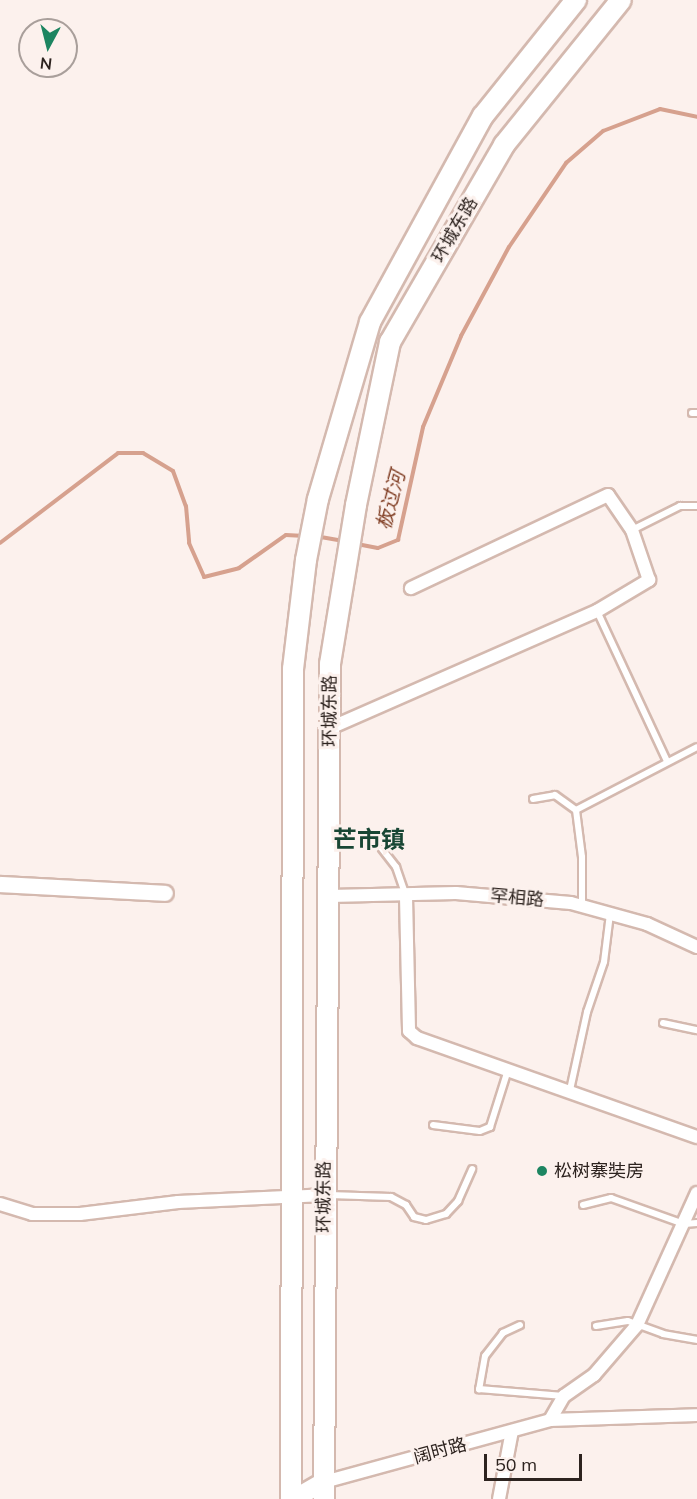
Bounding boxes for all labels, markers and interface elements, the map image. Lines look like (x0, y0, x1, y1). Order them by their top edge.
north arrow (18, 18, 78, 78)
text: N (39, 53, 53, 75)
street label: 环城东路 (428, 193, 482, 267)
water label: 板过河 (371, 468, 409, 532)
street label: 环城东路 (319, 675, 341, 747)
district label: 芒市镇 (333, 826, 405, 854)
street label: 罕相路 (489, 885, 545, 911)
place label: 松树寨奘房 (554, 1160, 644, 1182)
street label: 环城东路 (313, 1161, 335, 1233)
marker: 松树寨奘房 (535, 1164, 549, 1178)
street label: 阔时路 (411, 1434, 469, 1468)
scale bar (487, 1442, 584, 1480)
text: 50 m (495, 1453, 537, 1476)

